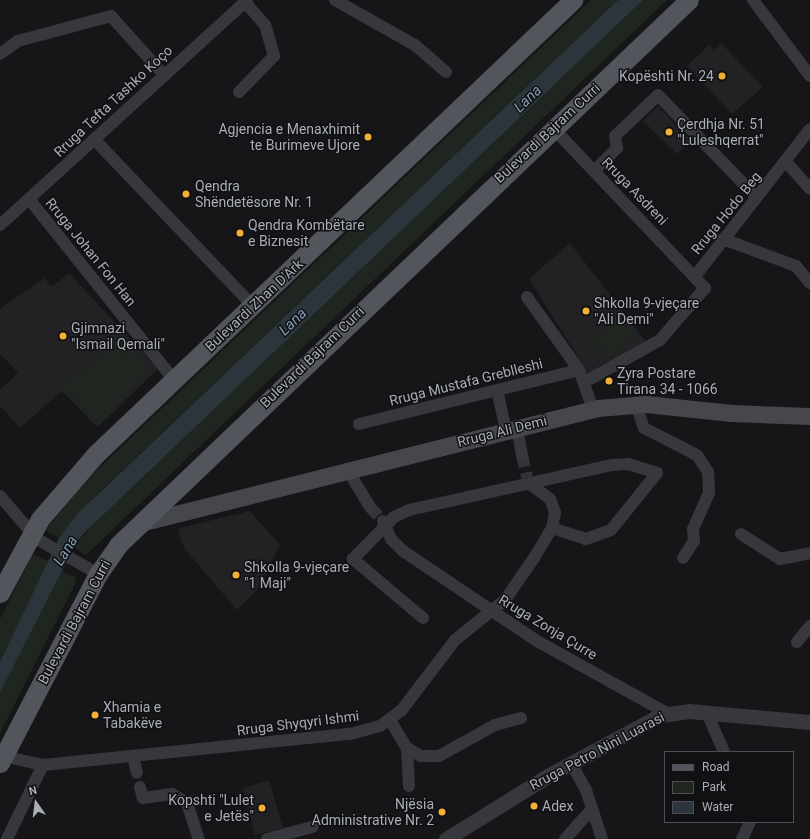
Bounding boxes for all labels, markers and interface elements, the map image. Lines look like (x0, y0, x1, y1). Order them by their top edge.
street label: Rruga Tefta Tashko Koço (50, 42, 176, 160)
place label: Kopështi Nr. 24 (619, 68, 714, 84)
marker: Kopështi Nr. 24 (717, 71, 727, 81)
street label: Bulevardi Bajram Curri (491, 80, 603, 186)
water label: Lana (510, 82, 546, 116)
place label: Çerdhja Nr. 51 "Luleshqerrat" (677, 116, 765, 148)
place label: Agjencia e Menaxhimit te Burimeve Ujore (218, 121, 360, 154)
marker: Çerdhja Nr. 51 "Luleshqerrat" (664, 127, 674, 137)
marker: Agjencia e Menaxhimit te Burimeve Ujore (363, 132, 373, 142)
street label: Rruga Asdreni (599, 154, 671, 228)
street label: Rruga Hodo Beg (688, 168, 764, 258)
place label: Qendra Shëndetësore Nr. 1 (195, 178, 313, 210)
marker: Qendra Shëndetësore Nr. 1 (180, 188, 192, 200)
street label: Rruga Johan Fon Han (42, 194, 140, 310)
place label: Qendra Kombëtare e Biznesit (248, 217, 365, 250)
marker: Qendra Kombëtare e Biznesit (235, 228, 245, 238)
street label: Bulevardi Zhan D'Ark (202, 255, 306, 355)
place label: Shkolla 9-vjeçare "Ali Demi" (594, 295, 699, 328)
street label: Bulevardi Bajram Curri (256, 303, 368, 411)
water label: Lana (275, 305, 311, 339)
marker: Shkolla 9-vjeçare "Ali Demi" (581, 306, 591, 316)
place label: Gjimnazi "Ismail Qemali" (71, 320, 165, 352)
marker: Gjimnazi "Ismail Qemali" (58, 331, 68, 341)
street label: Rruga Mustafa Greblleshi (388, 355, 544, 409)
place label: Zyra Postare Tirana 34 - 1066 (617, 365, 718, 398)
marker: Zyra Postare Tirana 34 - 1066 (604, 376, 614, 386)
street label: Rruga Ali Demi (455, 412, 549, 450)
water label: Lana (50, 533, 82, 569)
street label: Bulevardi Bajram Curri (34, 557, 114, 687)
place label: Shkolla 9-vjeçare "1 Maji" (244, 559, 349, 592)
marker: Shkolla 9-vjeçare "1 Maji" (231, 570, 241, 580)
street label: Rruga Zonja Çurre (496, 591, 600, 663)
place label: Xhamia e Tabakëve (103, 699, 162, 732)
street label: Rruga Shyqyri Ishmi (236, 707, 360, 739)
street label: Rruga Petro Nini Luarasi (527, 708, 667, 794)
marker: Xhamia e Tabakëve (90, 710, 100, 720)
legend (664, 751, 794, 823)
text: Road (702, 760, 730, 774)
text: Park (702, 780, 726, 794)
north arrow (16, 783, 56, 823)
text: N (28, 784, 38, 798)
place label: Kopshti "Lulet e Jetës" (168, 792, 254, 824)
place label: Njësia Administrative Nr. 2 (312, 796, 434, 828)
place label: Adex (542, 798, 573, 814)
text: Water (702, 800, 733, 814)
marker: Adex (529, 801, 539, 811)
marker: Kopshti "Lulet e Jetës" (257, 803, 267, 813)
marker: Njësia Administrative Nr. 2 (437, 807, 447, 817)

